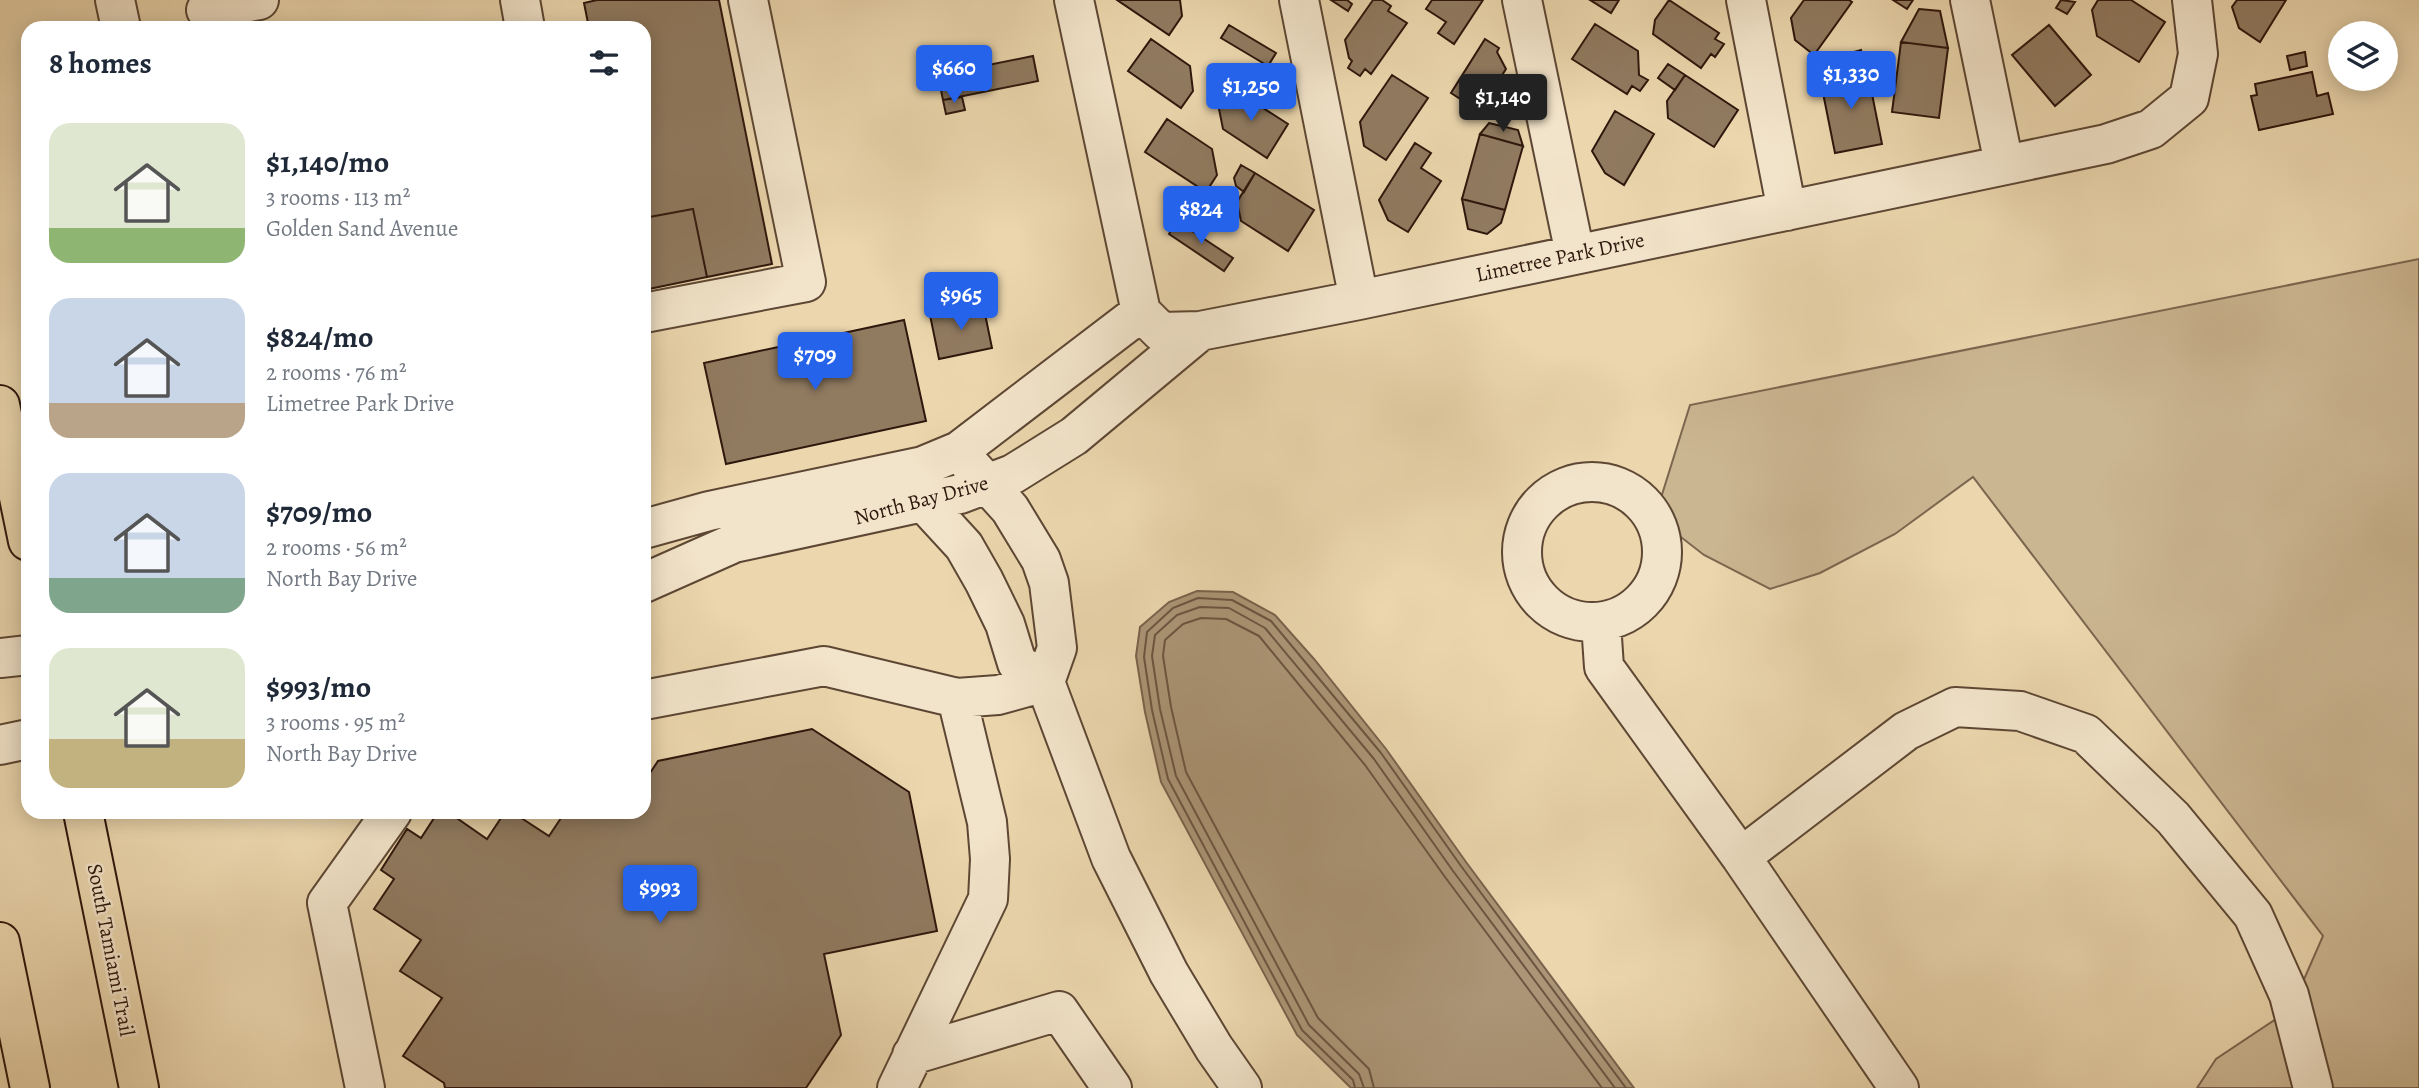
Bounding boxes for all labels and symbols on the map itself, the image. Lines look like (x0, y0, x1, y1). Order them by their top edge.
pin: $660 (913, 46, 995, 105)
pin: $1,330 (1794, 52, 1908, 111)
pin: $1,250 (1194, 64, 1308, 123)
pin: $1,140 (1446, 74, 1560, 134)
pin: $824 (1160, 187, 1242, 246)
street label: Limetree Park Drive (1473, 225, 1647, 289)
pin: $965 (920, 272, 1002, 332)
pin: $709 (774, 332, 856, 392)
street label: North Bay Drive (851, 469, 991, 531)
street label: South Tamiami Trail (81, 861, 141, 1039)
pin: $993 (619, 866, 701, 925)

